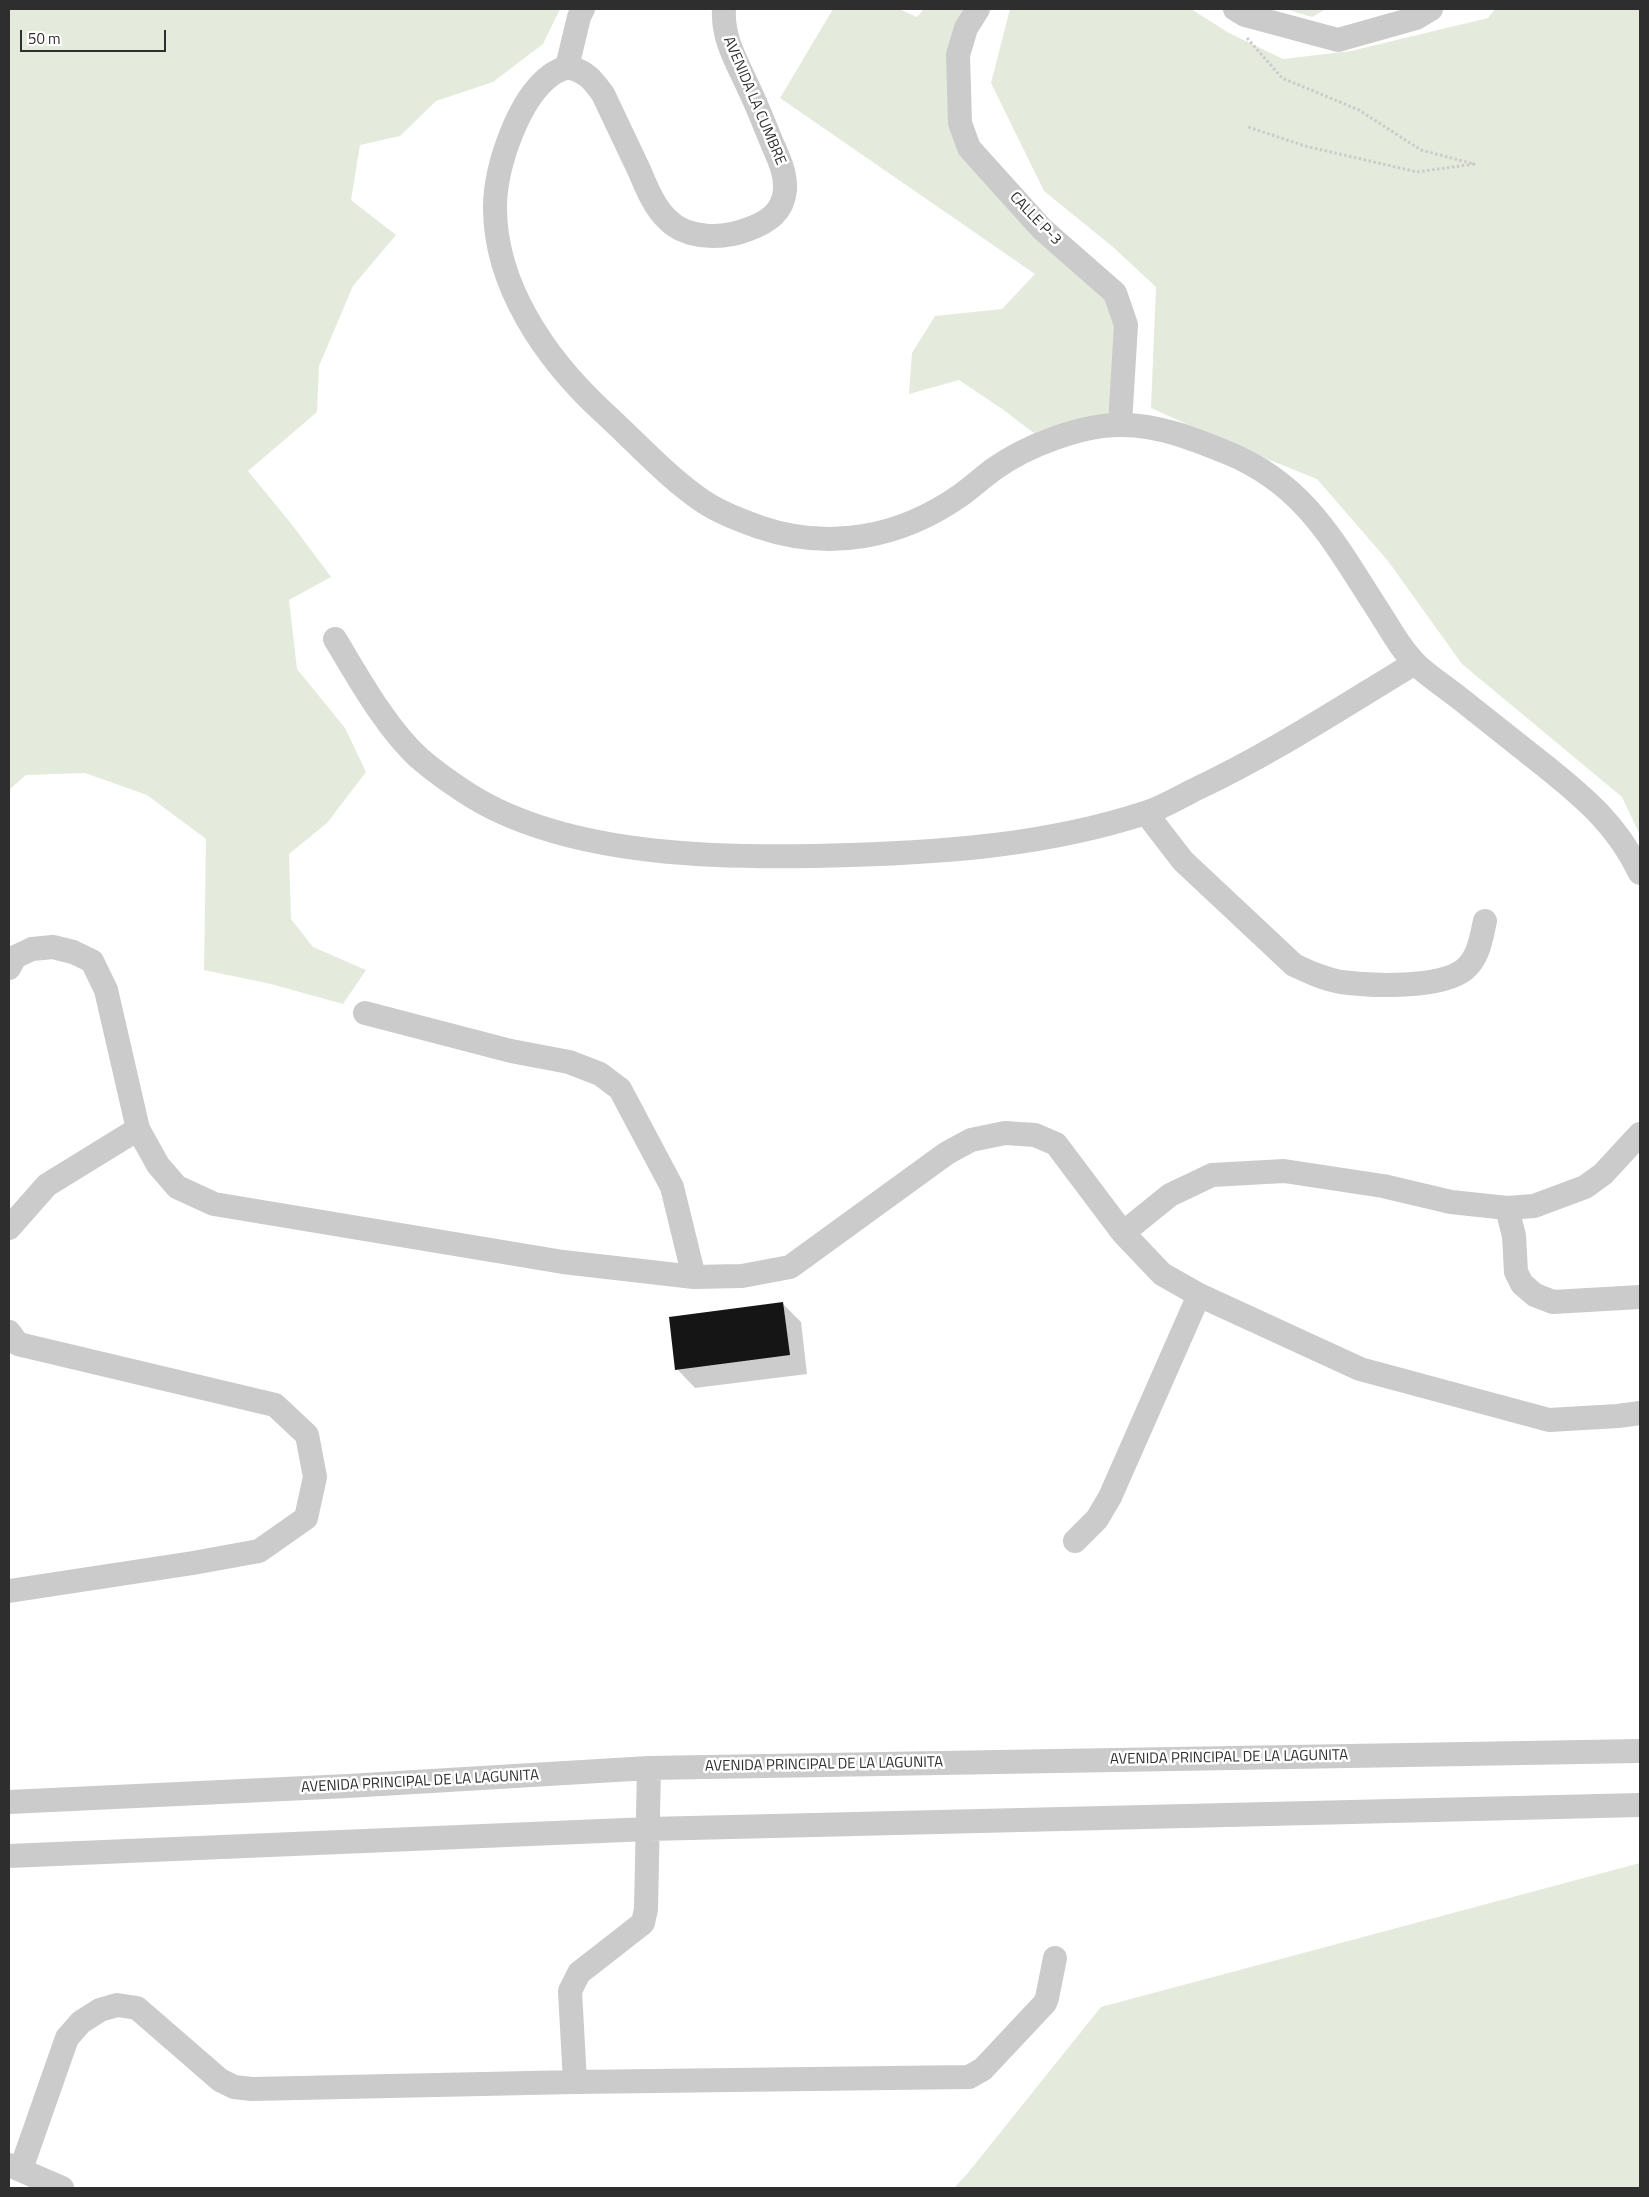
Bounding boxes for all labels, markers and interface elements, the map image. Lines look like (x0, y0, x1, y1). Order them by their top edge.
scale bar (22, 20, 169, 52)
text: 50 m (28, 27, 61, 50)
street label: AVENIDA LA CUMBRE (719, 34, 789, 168)
street label: CALLE P-3 (1005, 189, 1065, 249)
street label: AVENIDA PRINCIPAL DE LA LAGUNITA (1110, 1747, 1348, 1769)
street label: AVENIDA PRINCIPAL DE LA LAGUNITA (705, 1754, 943, 1776)
street label: AVENIDA PRINCIPAL DE LA LAGUNITA (301, 1767, 539, 1797)

